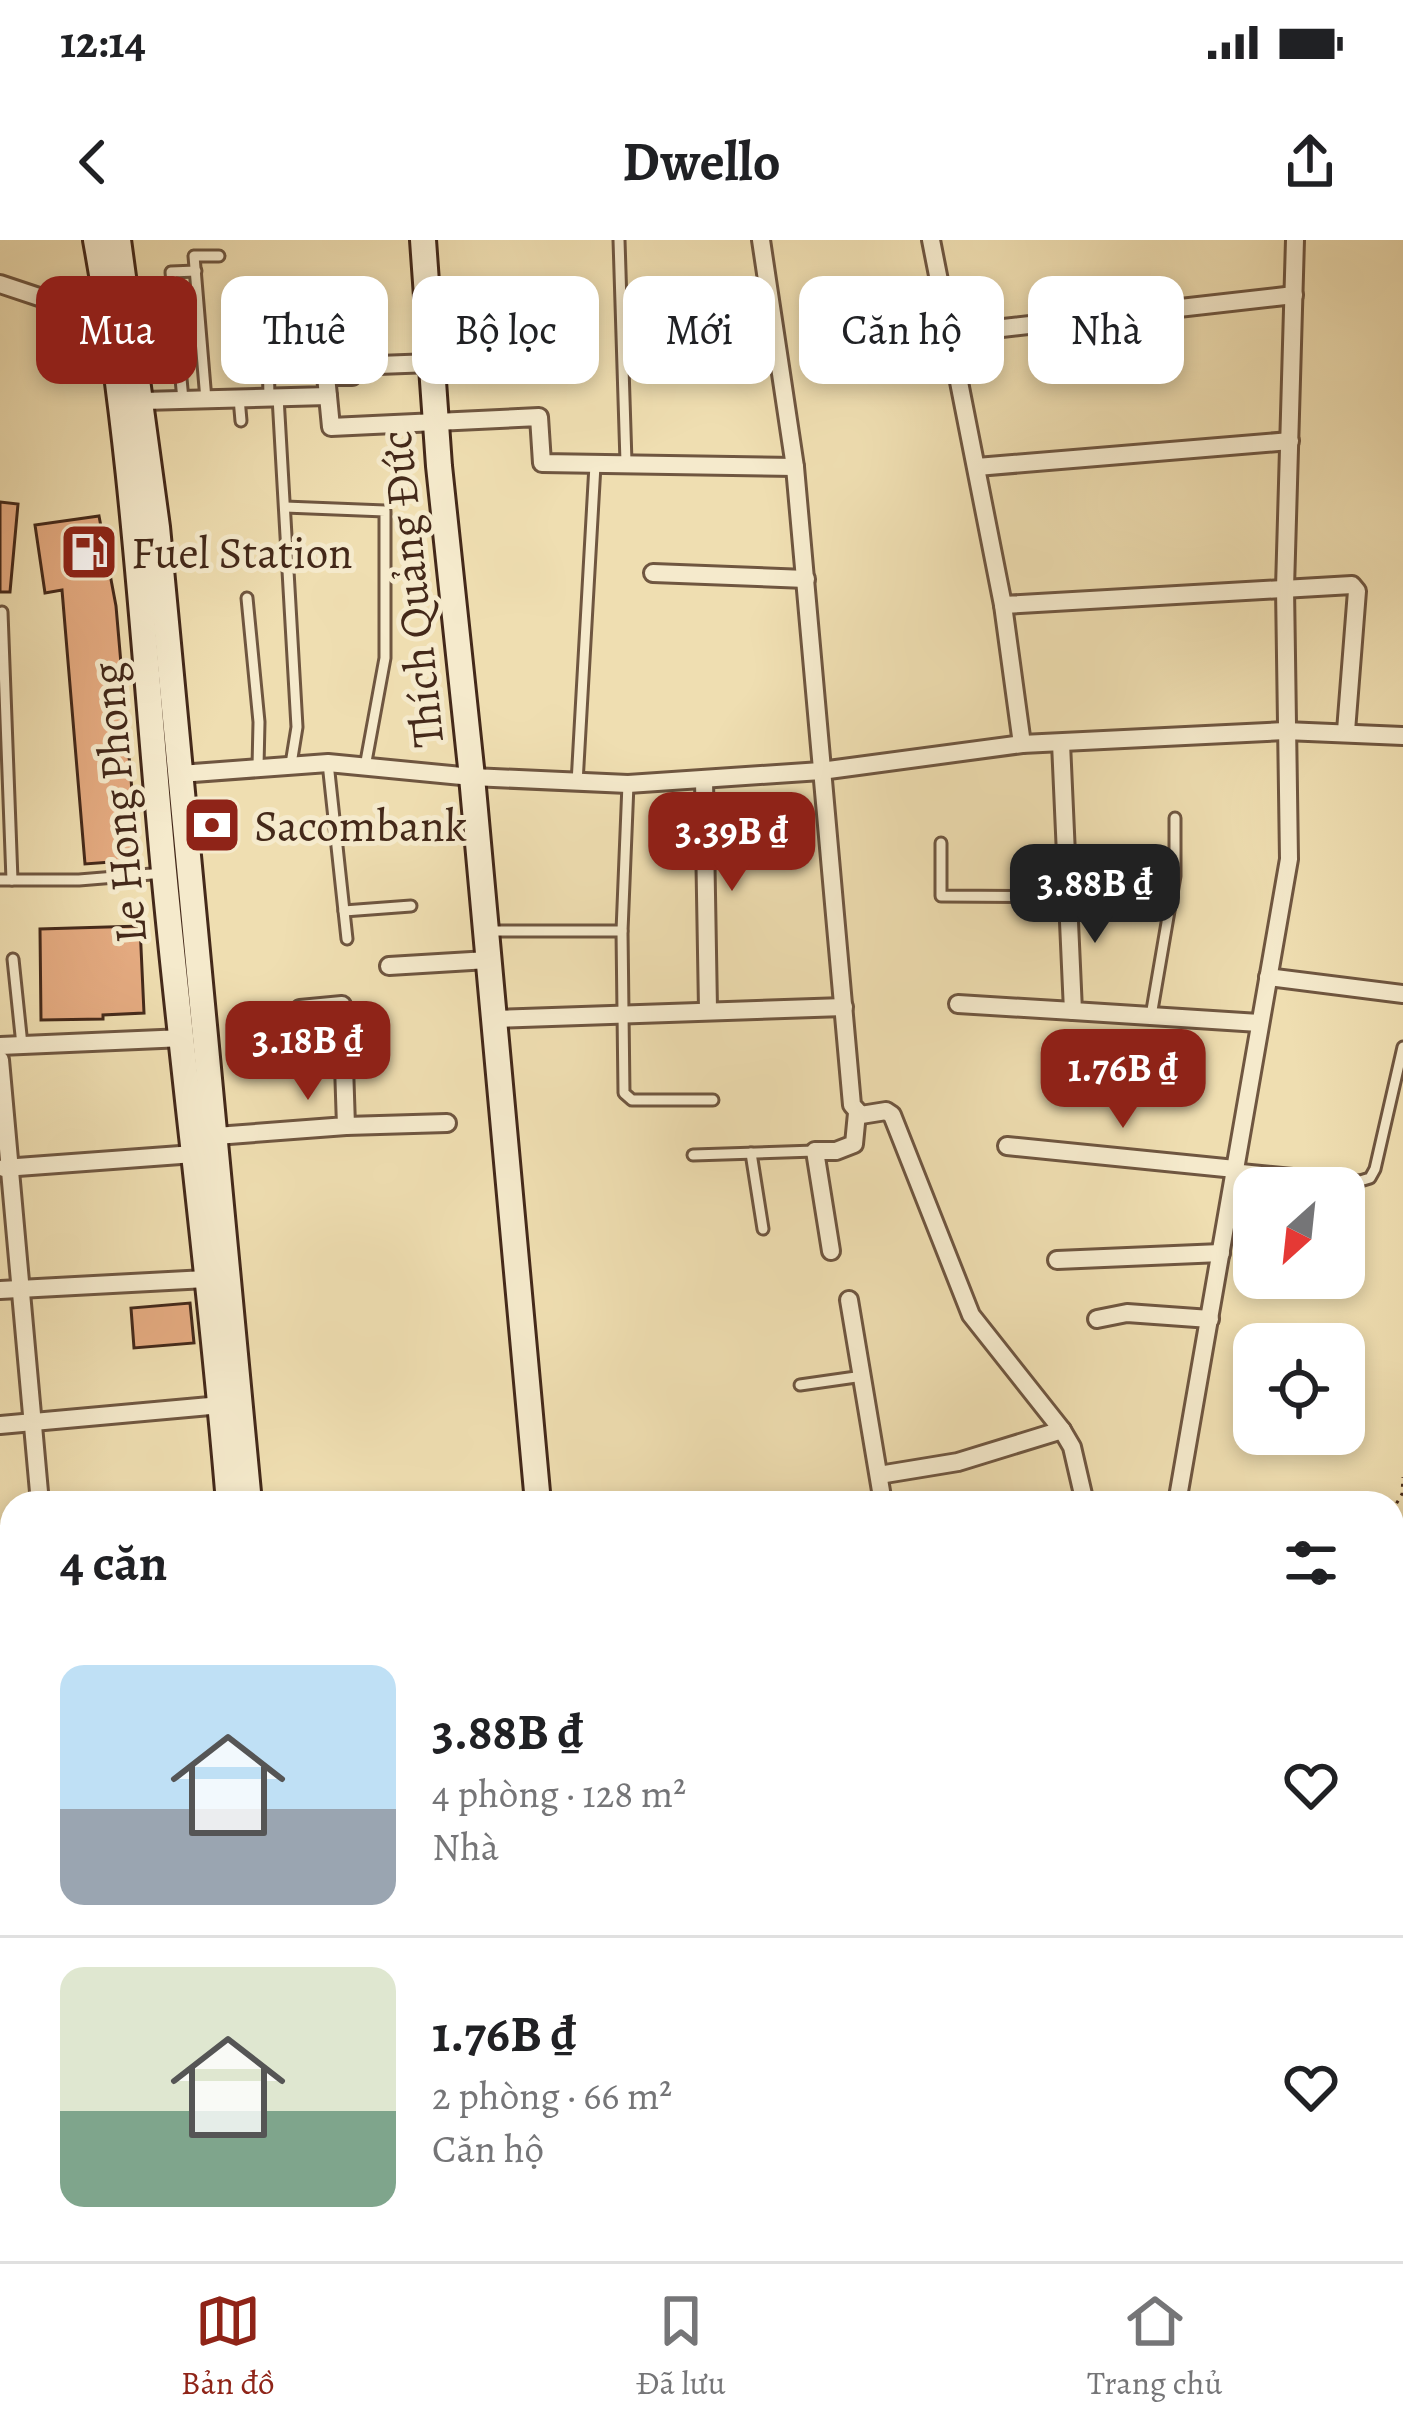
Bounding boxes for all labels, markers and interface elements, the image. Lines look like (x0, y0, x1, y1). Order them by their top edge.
text: 12:14 (60, 11, 146, 73)
text: Dwello (622, 125, 781, 199)
icon: back (60, 129, 126, 195)
icon: share (1277, 129, 1343, 195)
chip: Mua (36, 276, 197, 384)
chip: Thuê (221, 276, 388, 384)
chip: Bộ lọc (412, 276, 599, 384)
chip: Mới (623, 276, 775, 384)
chip: Căn hộ (799, 276, 1004, 384)
chip: Nhà (1028, 276, 1184, 384)
street label: Thích Quảng Đức (365, 428, 459, 750)
fuel station icon: Fuel Station (58, 521, 120, 583)
place label: Fuel Station (131, 522, 353, 584)
street label: Le Hong Phong (76, 660, 162, 946)
pin: 3.39B ₫ (621, 792, 843, 894)
bank icon: Sacombank (181, 794, 243, 856)
place label: Sacombank (254, 795, 467, 857)
text: 3.39B ₫ (675, 804, 789, 857)
pin: 3.88B ₫ (984, 844, 1206, 946)
text: 3.88B ₫ (1037, 856, 1153, 909)
pin: 3.18B ₫ (197, 1001, 419, 1103)
text: 3.18B ₫ (252, 1013, 364, 1066)
pin: 1.76B ₫ (1012, 1029, 1234, 1131)
text: 1.76B ₫ (1068, 1041, 1178, 1094)
north arrow (1233, 1167, 1365, 1299)
map controls (1233, 1167, 1365, 1455)
button: locate (1233, 1323, 1365, 1455)
text: 4 căn (60, 1528, 167, 1598)
icon: filters (1278, 1530, 1344, 1596)
text: 3.88B ₫ (432, 1697, 584, 1767)
icon: home (156, 1713, 300, 1857)
icon: heart (1278, 1752, 1344, 1818)
text: 4 phòng · 128 m² (432, 1767, 686, 1820)
text: Nhà (432, 1820, 499, 1873)
text: 1.76B ₫ (432, 1999, 577, 2069)
icon: home (156, 2015, 300, 2159)
icon: heart (1278, 2054, 1344, 2120)
text: 2 phòng · 66 m² (432, 2069, 672, 2122)
text: Căn hộ (432, 2122, 544, 2175)
tab: Bản đồ (181, 2288, 275, 2405)
tab: Đã lưu (636, 2288, 726, 2405)
tab: Trang chủ (1087, 2288, 1222, 2405)

